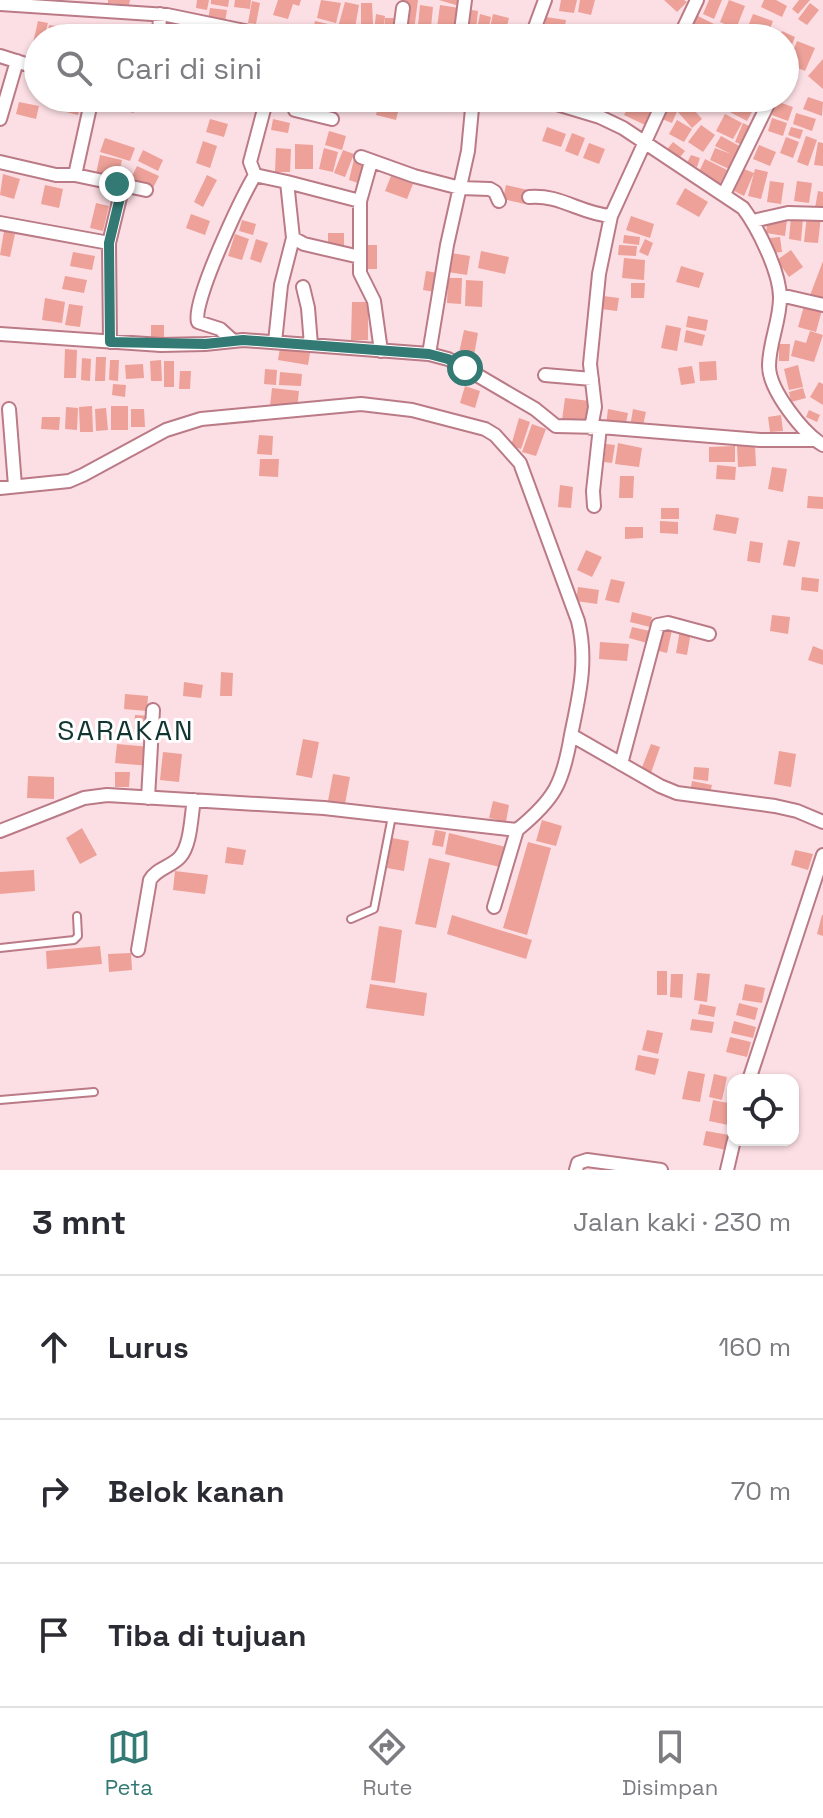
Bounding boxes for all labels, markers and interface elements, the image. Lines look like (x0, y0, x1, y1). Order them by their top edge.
search box (24, 24, 799, 112)
icon: search (52, 46, 96, 90)
text: Cari di sini (116, 49, 262, 88)
route end (99, 166, 135, 202)
route start (447, 350, 483, 386)
district label: SARAKAN (57, 712, 195, 748)
map controls (727, 1074, 799, 1146)
button: locate (727, 1074, 799, 1146)
text: 3 mnt (32, 1201, 126, 1244)
text: Jalan kaki · 230 m (573, 1205, 791, 1239)
icon: ahead (32, 1325, 76, 1369)
text: Lurus (108, 1328, 189, 1367)
text: 160 m (719, 1330, 791, 1364)
icon: right (32, 1469, 76, 1513)
text: Belok kanan (108, 1472, 284, 1511)
text: 70 m (731, 1474, 791, 1508)
icon: arrive (32, 1613, 76, 1657)
text: Tiba di tujuan (108, 1616, 307, 1655)
tab: Peta (105, 1725, 153, 1801)
tab: Rute (362, 1725, 413, 1801)
tab: Disimpan (622, 1725, 718, 1801)

